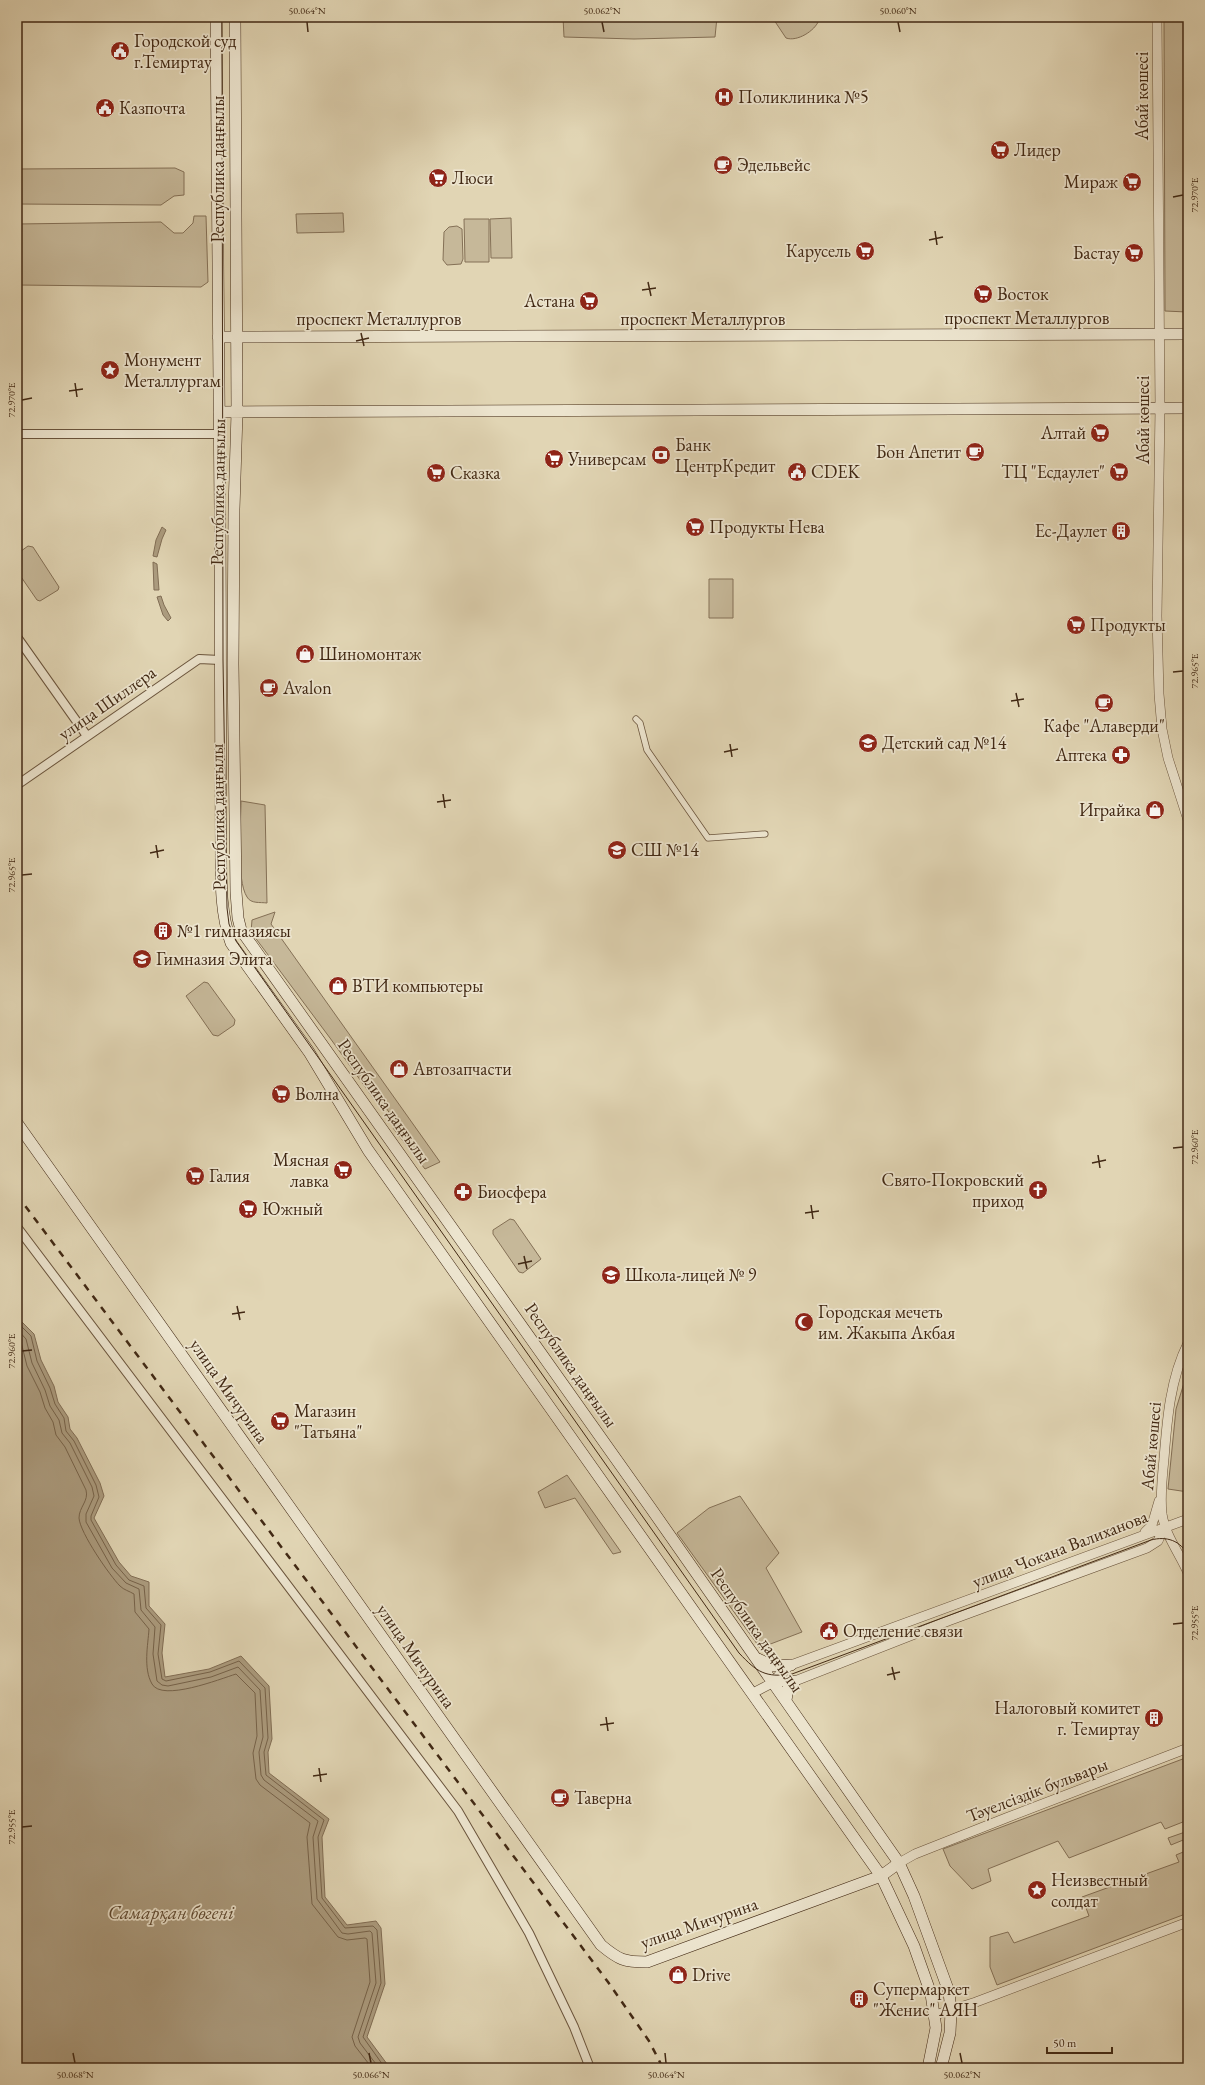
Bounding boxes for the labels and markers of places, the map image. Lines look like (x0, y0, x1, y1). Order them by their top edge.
place label: Городской суд г.Темиртау (134, 29, 237, 73)
public building icon: Городской суд г.Темиртау (109, 40, 131, 62)
place label: Поликлиника №5 (738, 85, 869, 108)
hospital icon: Поликлиника №5 (713, 86, 735, 108)
place label: Казпочта (119, 96, 186, 119)
public building icon: Казпочта (94, 97, 116, 119)
place label: Лидер (1014, 138, 1061, 161)
supermarket icon: Лидер (989, 139, 1011, 161)
place label: Эдельвейс (737, 153, 811, 176)
cafe icon: Эдельвейс (712, 154, 734, 176)
place label: Люси (452, 166, 494, 189)
supermarket icon: Люси (427, 167, 449, 189)
place label: Мираж (1064, 170, 1118, 193)
supermarket icon: Мираж (1121, 171, 1143, 193)
place label: Карусель (786, 239, 851, 262)
supermarket icon: Карусель (854, 240, 876, 262)
place label: Бастау (1073, 241, 1120, 264)
supermarket icon: Бастау (1123, 242, 1145, 264)
place label: Восток (997, 282, 1049, 305)
supermarket icon: Восток (972, 283, 994, 305)
place label: Астана (523, 289, 576, 312)
supermarket icon: Астана (578, 290, 600, 312)
place label: Монумент Металлургам (124, 348, 222, 392)
place icon: Монумент Металлургам (99, 359, 121, 381)
place label: Алтай (1040, 421, 1086, 444)
supermarket icon: Алтай (1089, 422, 1111, 444)
place label: Банк ЦентрКредит (675, 433, 776, 477)
place label: Бон Апетит (876, 440, 962, 463)
cafe icon: Бон Апетит (964, 441, 986, 463)
bank icon: Банк ЦентрКредит (650, 444, 672, 466)
place label: Универсам (567, 447, 647, 470)
supermarket icon: Универсам (543, 448, 565, 470)
place label: CDEK (811, 460, 861, 483)
place label: ТЦ "Есдаулет" (1001, 460, 1105, 483)
place label: Сказка (450, 461, 501, 484)
public building icon: CDEK (786, 461, 808, 483)
supermarket icon: ТЦ "Есдаулет" (1108, 461, 1130, 483)
supermarket icon: Сказка (425, 462, 447, 484)
place label: Продукты Нева (709, 515, 826, 538)
supermarket icon: Продукты Нева (684, 516, 706, 538)
place label: Ес-Даулет (1035, 519, 1108, 542)
building icon: Ес-Даулет (1110, 520, 1132, 542)
place label: Продукты (1090, 613, 1166, 636)
supermarket icon: Продукты (1065, 614, 1087, 636)
place label: Шиномонтаж (319, 642, 422, 665)
shop icon: Шиномонтаж (294, 643, 316, 665)
place label: Avalon (282, 676, 332, 699)
cafe icon: Avalon (258, 677, 280, 699)
cafe icon: Кафе "Алаверди" (1093, 692, 1115, 714)
place label: Кафе "Алаверди" (1043, 714, 1165, 737)
place label: Детский сад №14 (882, 731, 1007, 754)
school or university icon: Детский сад №14 (857, 732, 879, 754)
place label: Аптека (1055, 743, 1108, 766)
pharmacy icon: Аптека (1110, 744, 1132, 766)
place label: Играйка (1079, 798, 1142, 821)
shop icon: Играйка (1144, 799, 1166, 821)
place label: СШ №14 (631, 838, 699, 861)
school or university icon: СШ №14 (606, 839, 628, 861)
place label: №1 гимназиясы (177, 919, 291, 942)
building icon: №1 гимназиясы (152, 920, 174, 942)
place label: Гимназия Элита (156, 947, 273, 970)
school or university icon: Гимназия Элита (131, 948, 153, 970)
place label: ВТИ компьютеры (352, 974, 483, 997)
shop icon: ВТИ компьютеры (327, 975, 349, 997)
place label: Автозапчасти (412, 1057, 512, 1080)
shop icon: Автозапчасти (388, 1058, 410, 1080)
place label: Волна (295, 1082, 340, 1105)
supermarket icon: Волна (270, 1083, 292, 1105)
place label: Мясная лавка (273, 1148, 330, 1192)
supermarket icon: Мясная лавка (332, 1159, 354, 1181)
place label: Галия (209, 1164, 250, 1187)
supermarket icon: Галия (184, 1165, 206, 1187)
place label: Свято-Покровский приход (881, 1168, 1024, 1212)
church icon: Свято-Покровский приход (1027, 1179, 1049, 1201)
place label: Биосфера (477, 1180, 547, 1203)
pharmacy icon: Биосфера (452, 1181, 474, 1203)
place label: Южный (262, 1197, 323, 1220)
supermarket icon: Южный (237, 1198, 259, 1220)
place label: Школа-лицей № 9 (625, 1263, 757, 1286)
school or university icon: Школа-лицей № 9 (600, 1264, 622, 1286)
place label: Городская мечеть им. Жакыпа Акбая (818, 1300, 955, 1344)
mosque icon: Городская мечеть им. Жакыпа Акбая (793, 1311, 815, 1333)
place label: Магазин "Татьяна" (294, 1399, 363, 1443)
supermarket icon: Магазин "Татьяна" (269, 1410, 291, 1432)
place label: Отделение связи (843, 1619, 964, 1642)
public building icon: Отделение связи (818, 1620, 840, 1642)
place label: Налоговый комитет г. Темиртау (994, 1696, 1141, 1740)
building icon: Налоговый комитет г. Темиртау (1143, 1707, 1165, 1729)
place label: Таверна (574, 1786, 633, 1809)
cafe icon: Таверна (549, 1787, 571, 1809)
place label: Неизвестный солдат (1051, 1868, 1149, 1912)
place icon: Неизвестный солдат (1026, 1879, 1048, 1901)
place label: Drive (692, 1963, 730, 1986)
shop icon: Drive (667, 1964, 689, 1986)
place label: Супермаркет "Женис" АЯН (873, 1977, 978, 2021)
building icon: Супермаркет "Женис" АЯН (848, 1988, 870, 2010)

